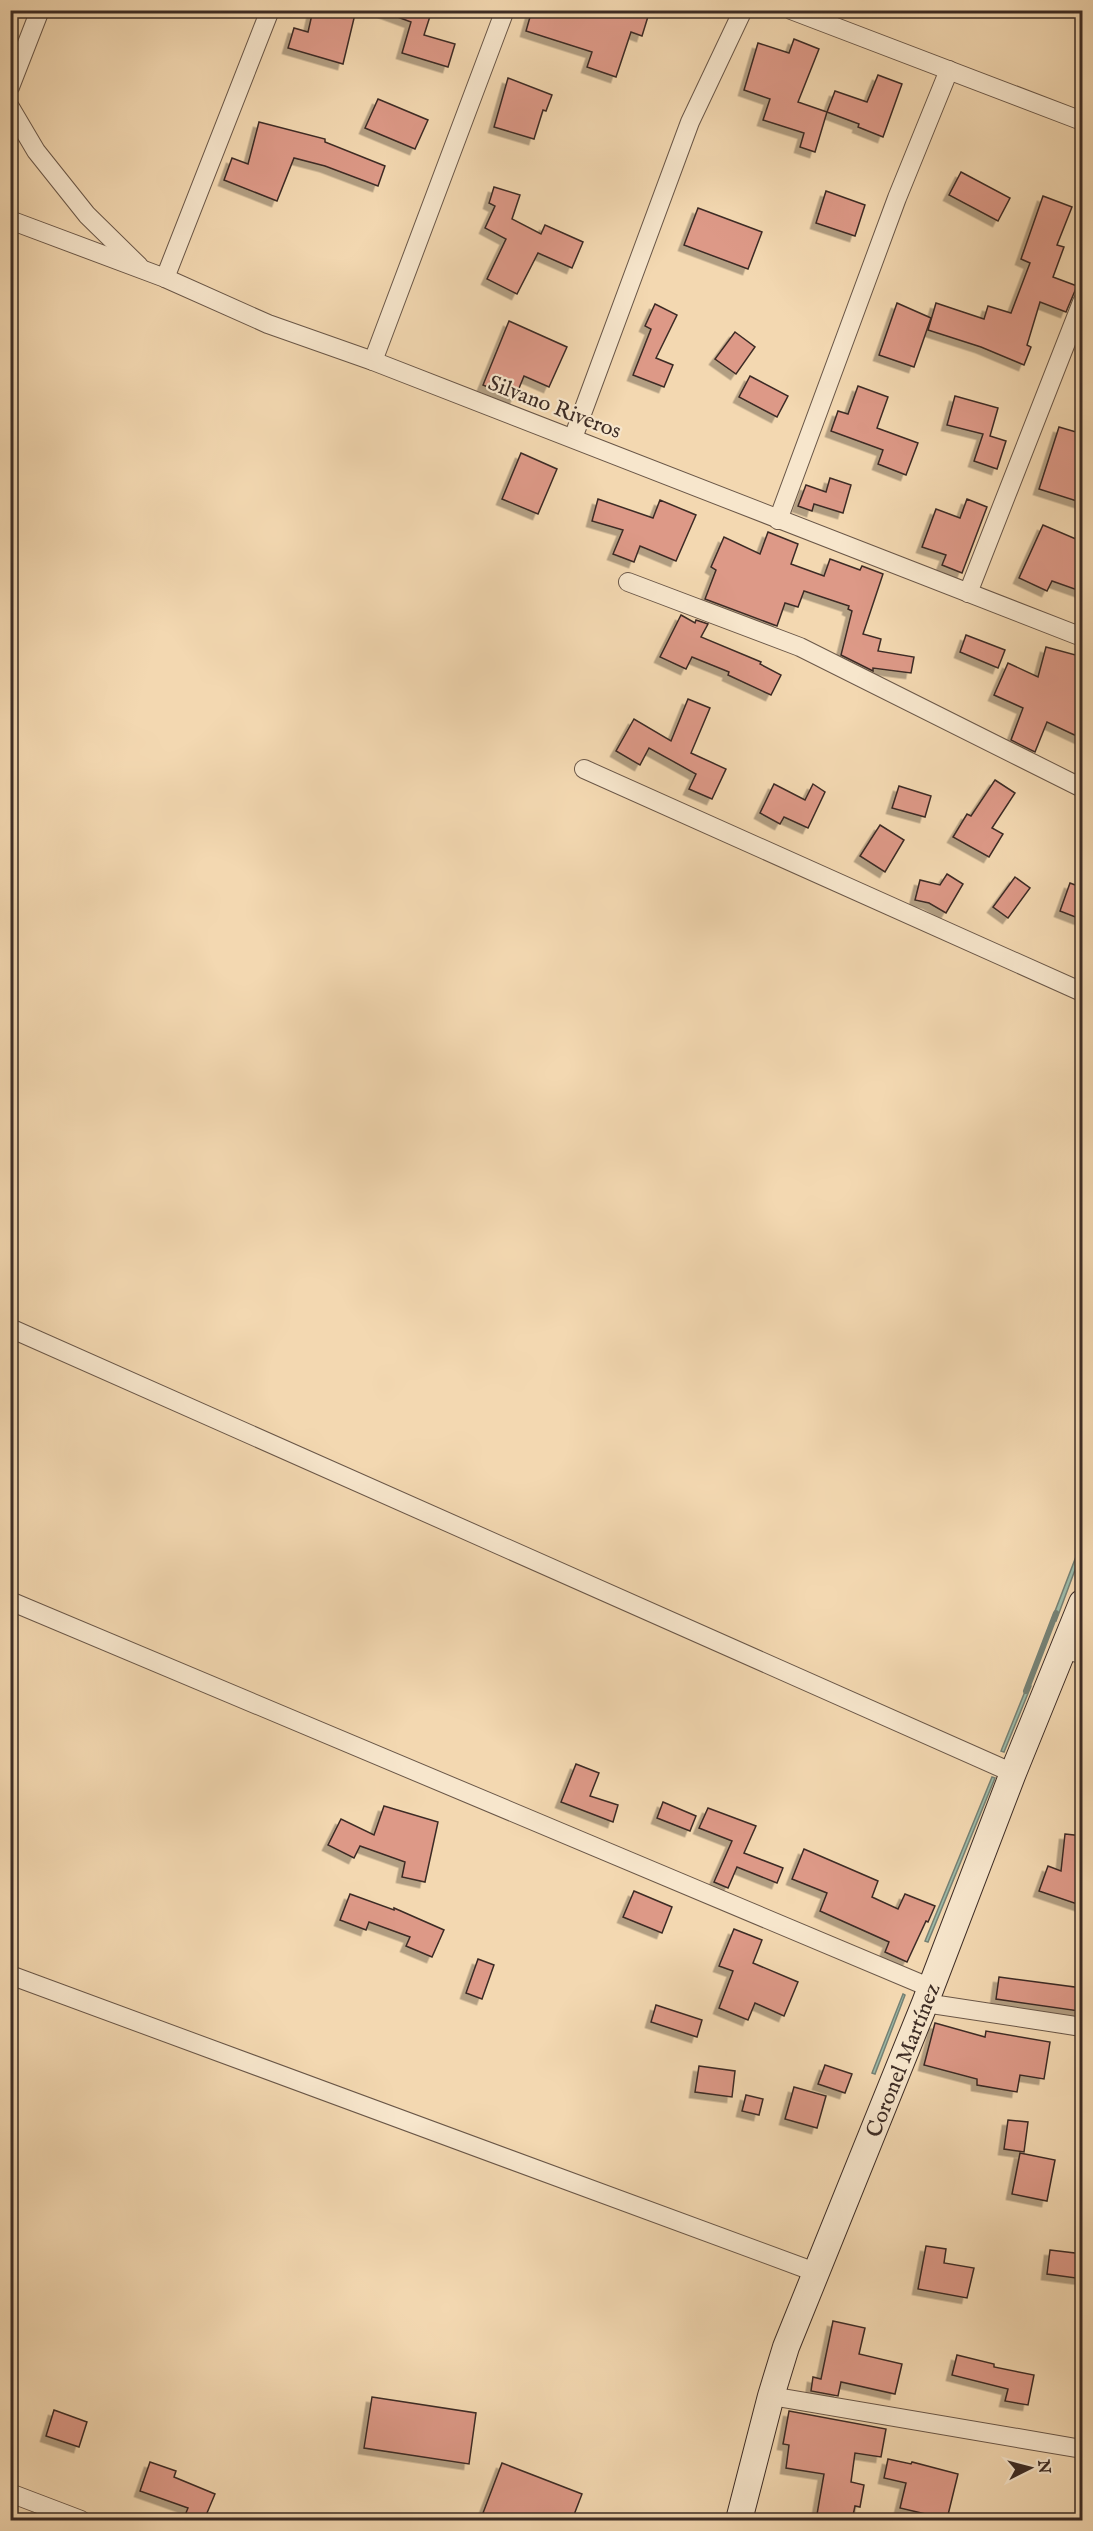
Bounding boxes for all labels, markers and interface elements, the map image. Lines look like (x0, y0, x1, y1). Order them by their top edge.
street label: Silvano Riveros (484, 370, 625, 446)
street label: Coronel Martínez (860, 1979, 947, 2142)
north arrow (1000, 2438, 1060, 2498)
text: N (1032, 2458, 1054, 2475)

